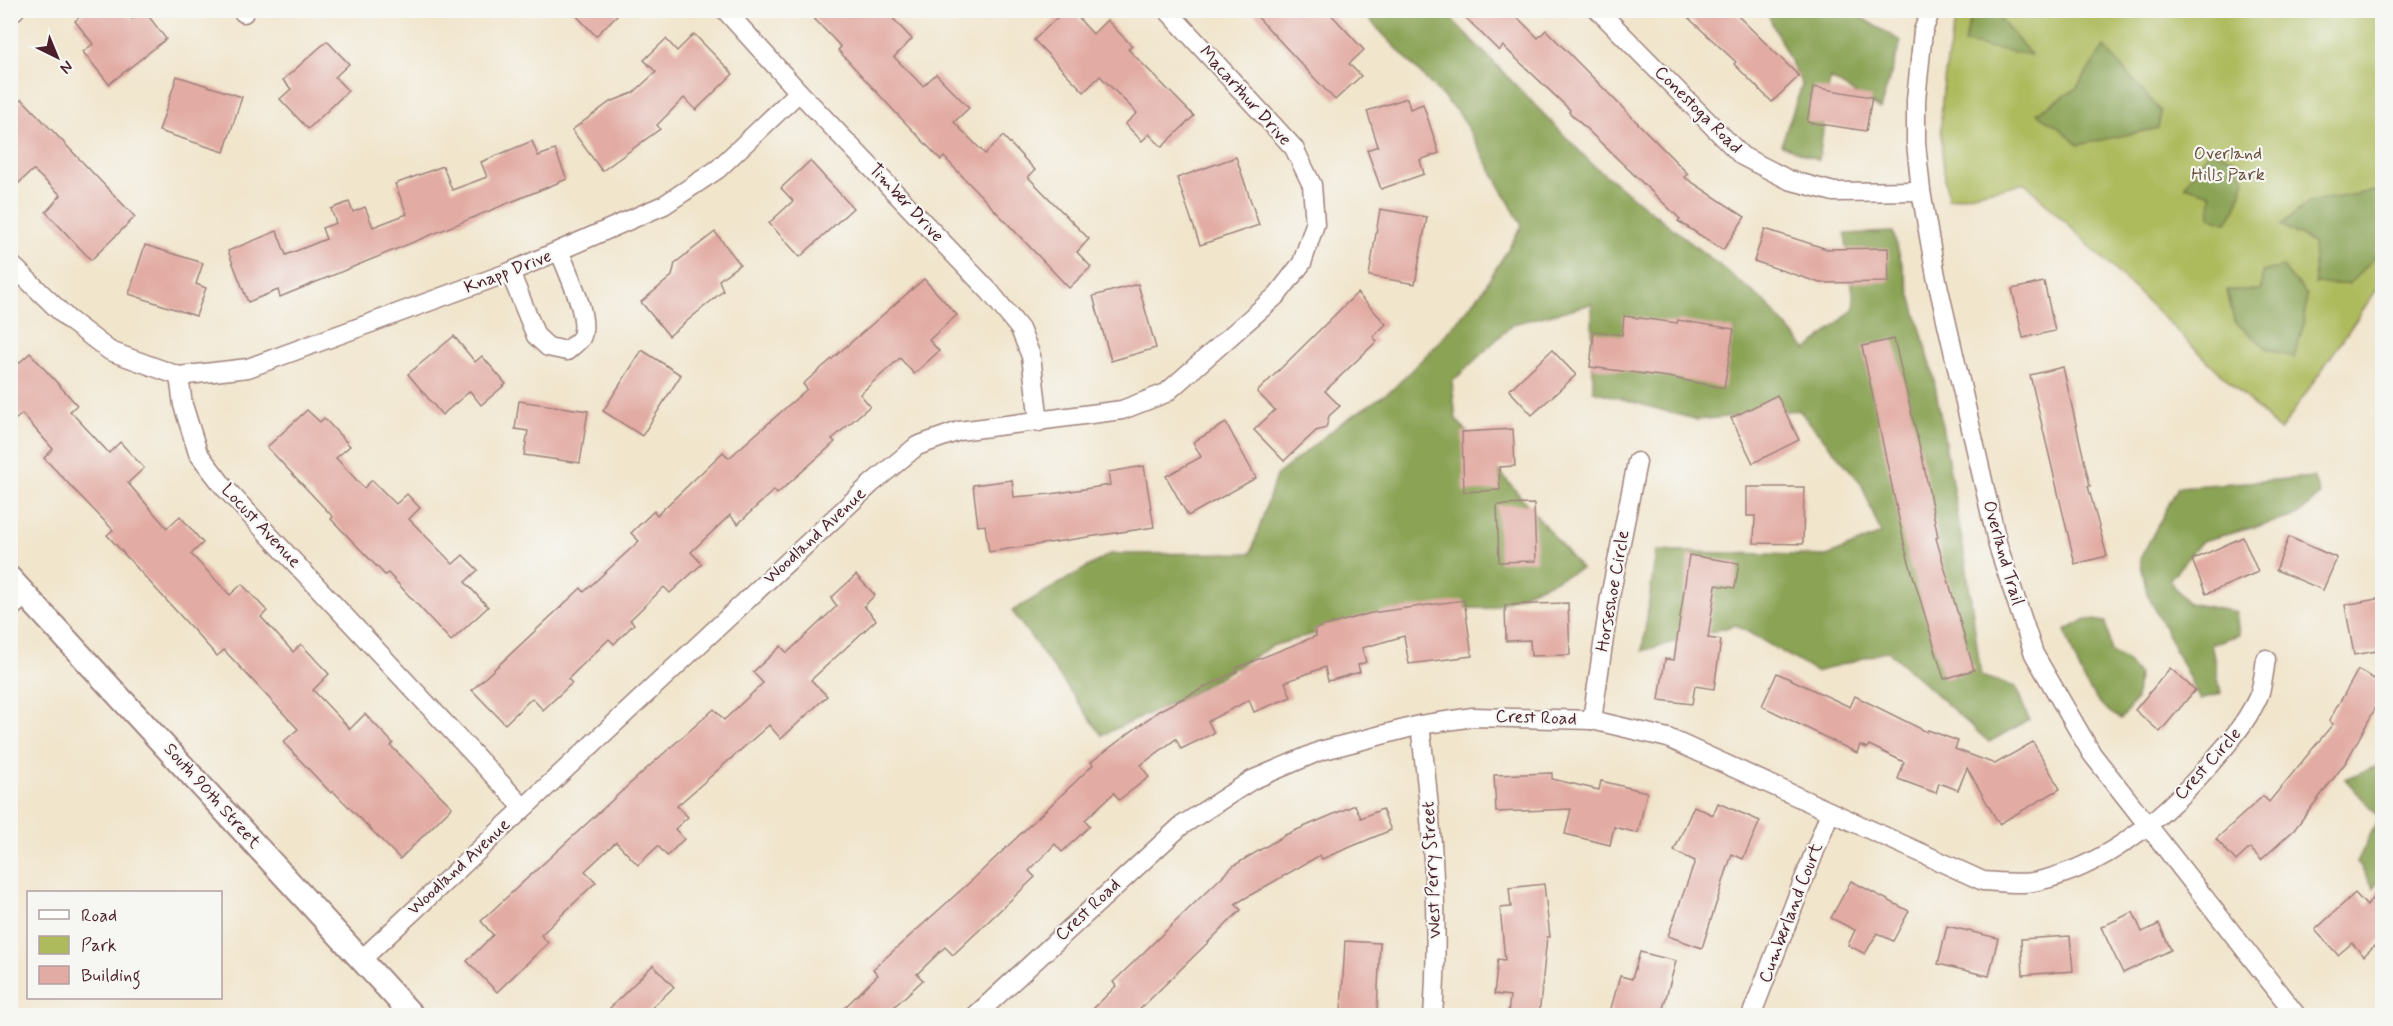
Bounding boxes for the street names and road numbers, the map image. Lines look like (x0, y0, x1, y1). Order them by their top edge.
street label: Macarthur Drive (1194, 41, 1296, 151)
street label: Conestoga Road (1649, 61, 1747, 159)
street label: Timber Drive (863, 158, 949, 248)
street label: Knapp Drive (461, 244, 555, 300)
street label: Locust Avenue (216, 479, 306, 573)
street label: Woodland Avenue (758, 482, 872, 590)
street label: Overland Trail (1977, 498, 2029, 608)
street label: Horseshoe Circle (1591, 528, 1636, 654)
street label: Crest Road (1495, 705, 1577, 731)
street label: Crest Circle (2169, 723, 2247, 805)
street label: South 90th Street (158, 738, 266, 854)
street label: West Perry Street (1416, 800, 1448, 939)
street label: Woodland Avenue (402, 813, 516, 921)
street label: Cumberland Court (1753, 839, 1829, 986)
street label: Crest Road (1050, 873, 1126, 947)

